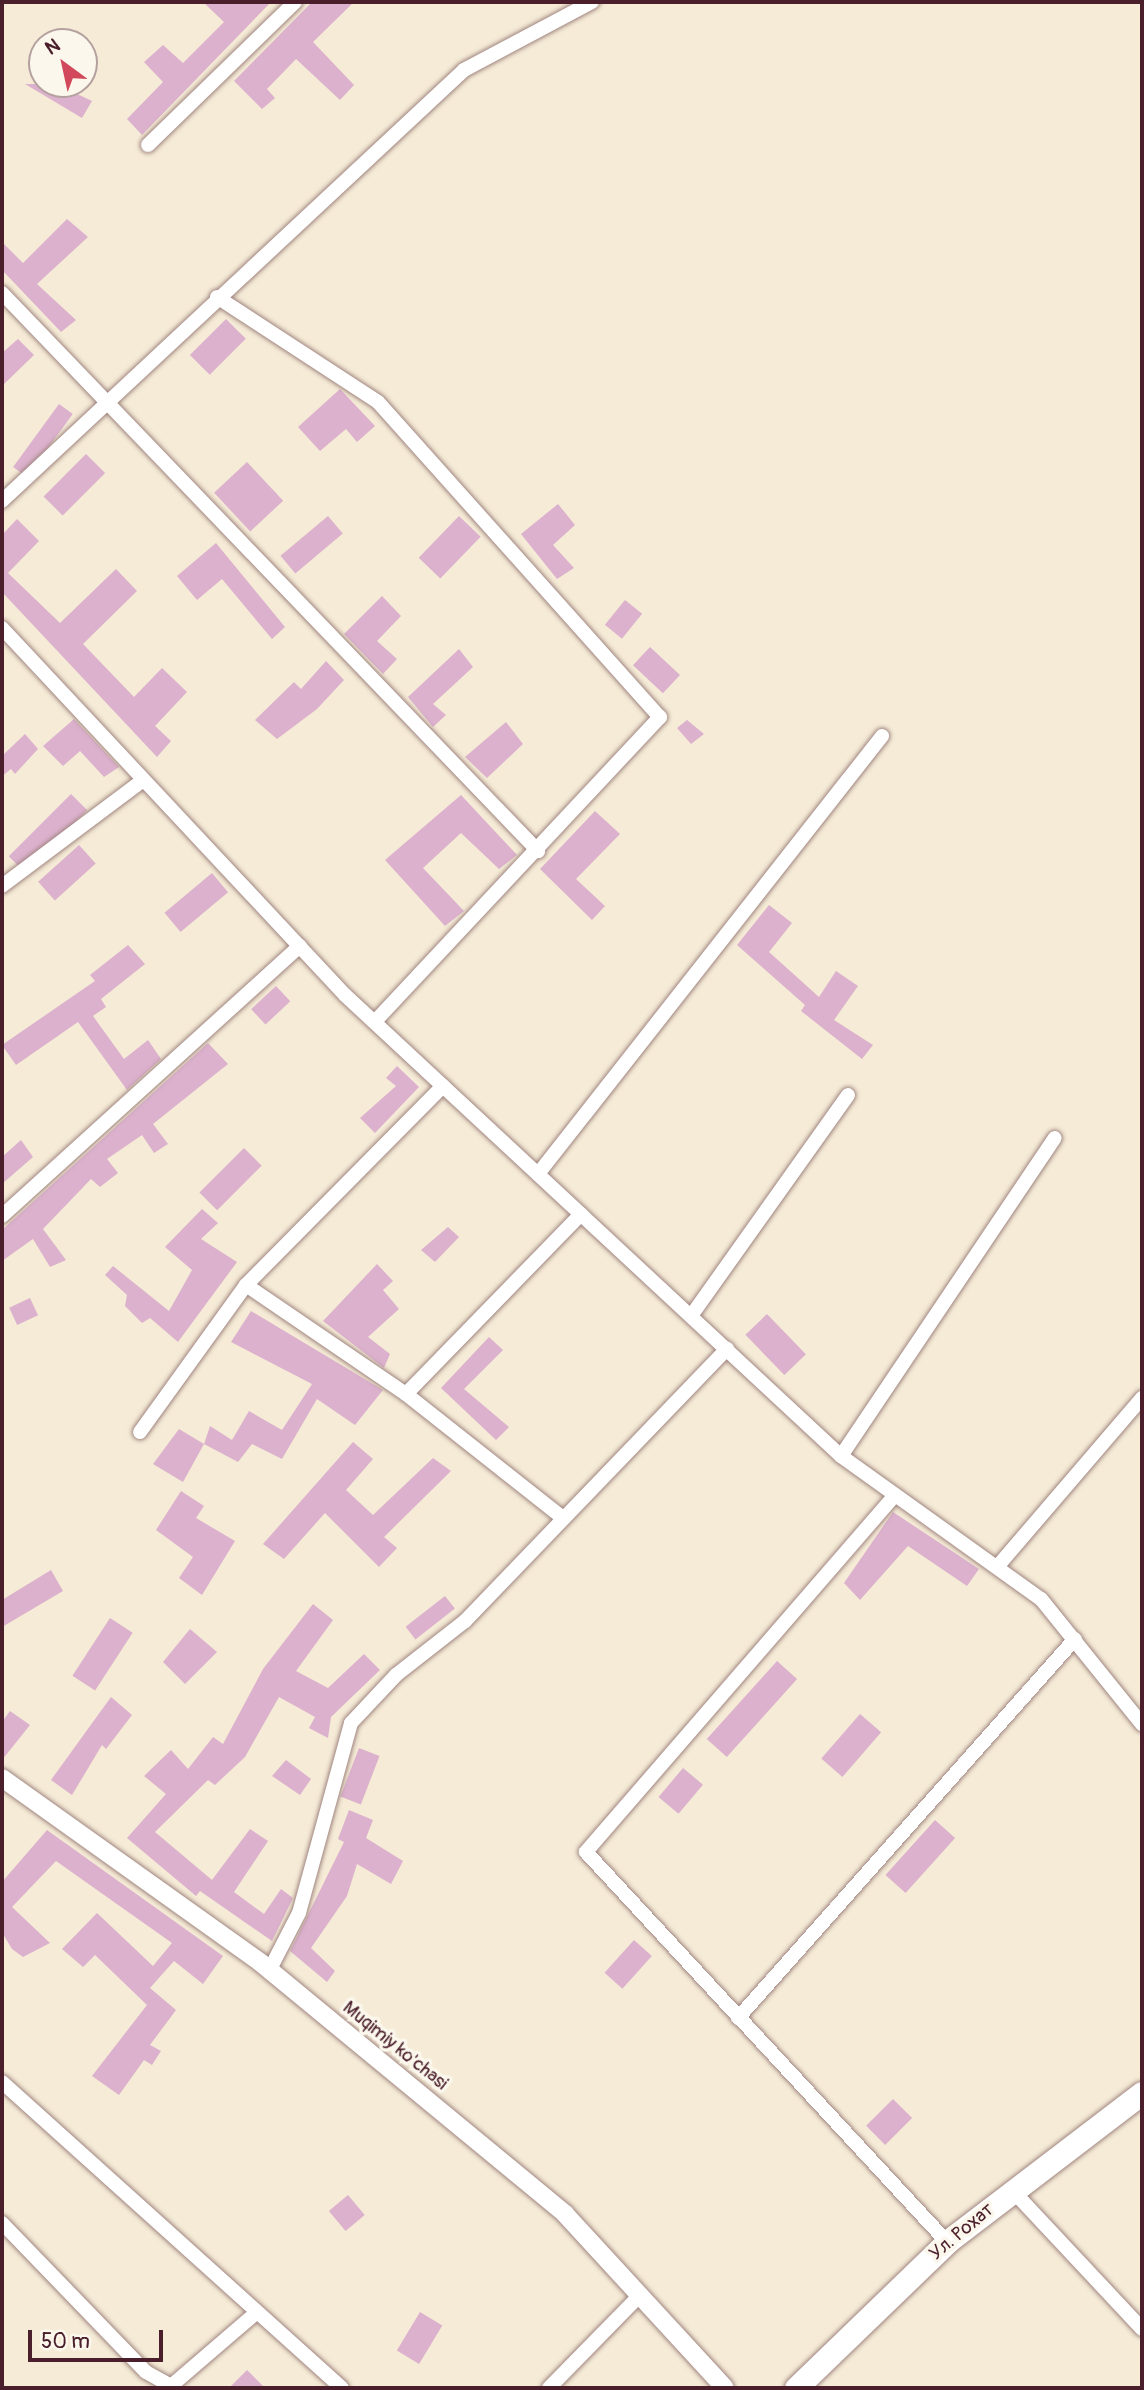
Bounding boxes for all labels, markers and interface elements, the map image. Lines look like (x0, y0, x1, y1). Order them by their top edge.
north arrow (28, 28, 98, 98)
text: N (41, 34, 65, 61)
street label: Muqimiy ko'chasi (338, 1997, 452, 2095)
street label: Ул. Рохат (925, 2198, 999, 2266)
scale bar (32, 2316, 166, 2360)
text: 50 m (41, 2328, 90, 2355)

